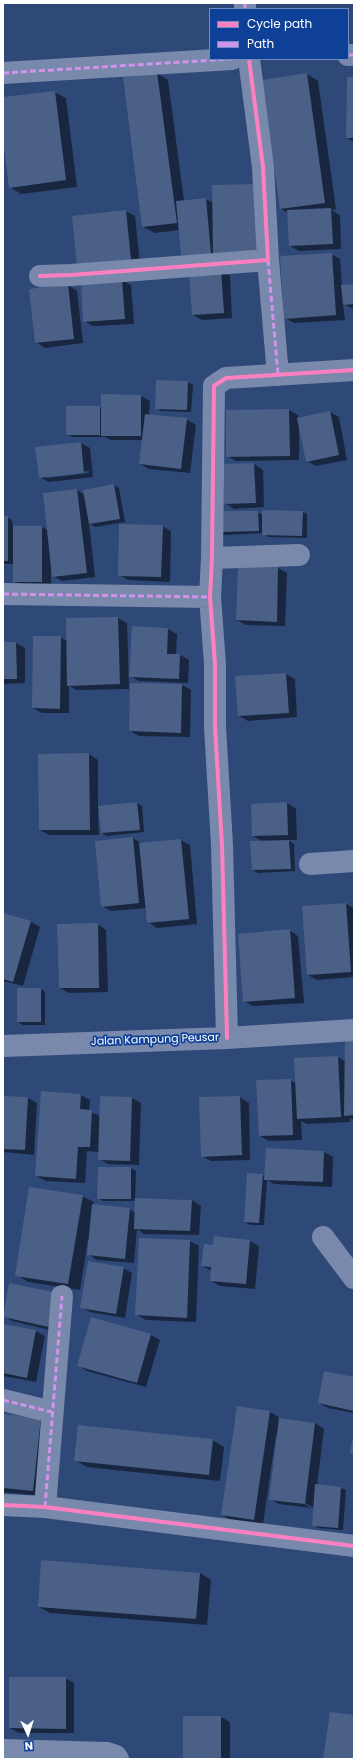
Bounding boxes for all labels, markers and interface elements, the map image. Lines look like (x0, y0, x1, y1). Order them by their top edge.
legend (209, 8, 349, 60)
text: Cycle path (247, 15, 312, 32)
text: Path (247, 35, 274, 52)
street label: Jalan Kampung Peusar (91, 1031, 219, 1049)
north arrow (8, 1714, 48, 1754)
text: N (24, 1738, 34, 1754)

